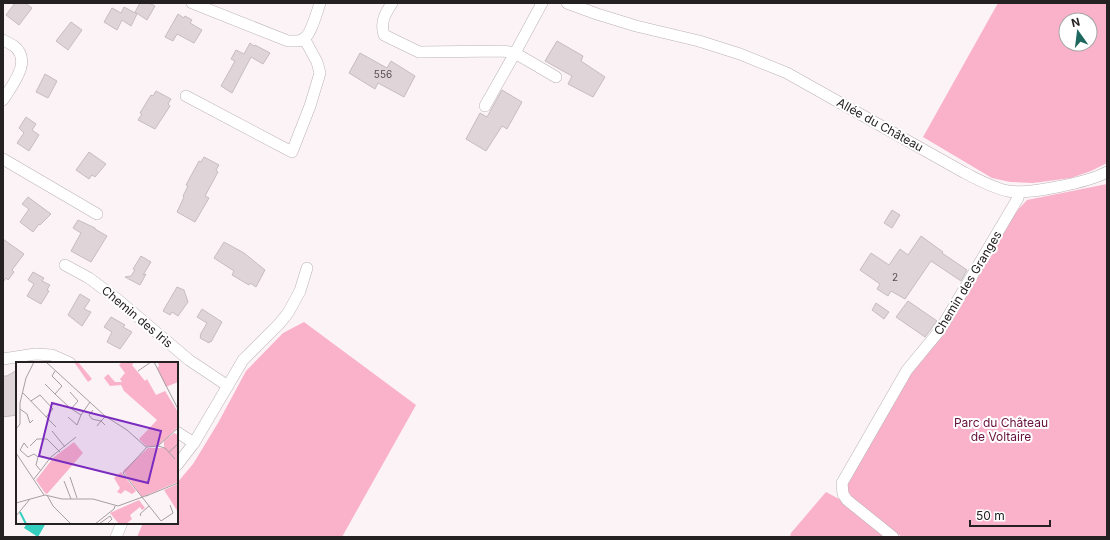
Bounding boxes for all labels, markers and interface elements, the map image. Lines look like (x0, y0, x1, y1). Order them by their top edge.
north arrow (1058, 12, 1098, 52)
text: N (1070, 14, 1081, 30)
house number: 556 (374, 68, 392, 80)
street label: Allée du Château (834, 95, 926, 155)
street label: Chemin des Granges (931, 228, 1005, 338)
house number: 2 (892, 271, 898, 283)
street label: Chemin des Iris (99, 283, 176, 351)
inset map (16, 362, 178, 524)
park label: Parc du Château de Voltaire (954, 415, 1048, 444)
scale bar (970, 502, 1050, 528)
text: 50 m (976, 508, 1005, 523)

